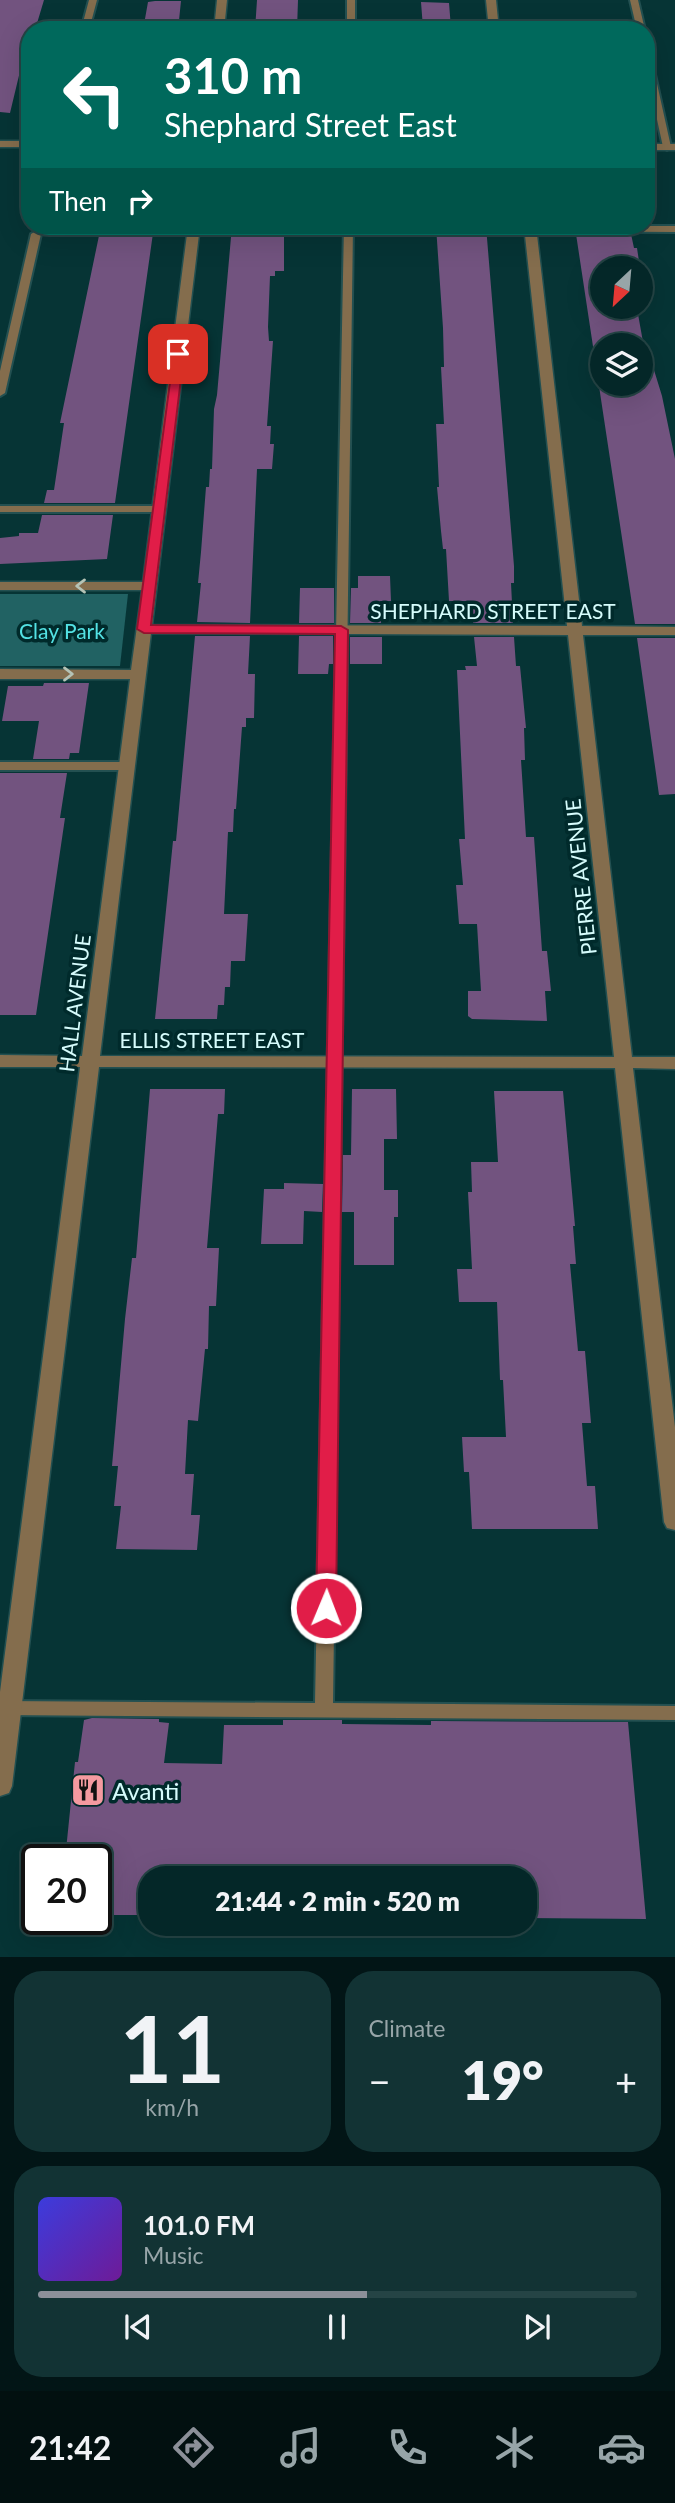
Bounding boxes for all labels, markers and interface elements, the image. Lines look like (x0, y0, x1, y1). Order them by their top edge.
text: 310 m (164, 46, 302, 104)
icon: left (49, 49, 140, 140)
text: Shephard Street East (164, 105, 457, 144)
icon: right (121, 182, 159, 220)
text: Then (49, 185, 107, 217)
north arrow (590, 256, 653, 318)
map controls (590, 256, 653, 396)
pin (148, 324, 208, 384)
button: layers (590, 333, 653, 396)
icon: arrive (159, 335, 197, 373)
one-way arrow (75, 578, 86, 594)
street label: SHEPHARD STREET EAST (370, 598, 616, 623)
park label: Clay Park (19, 618, 105, 643)
one-way arrow (63, 666, 74, 682)
street label: PIERRE AVENUE (559, 798, 601, 956)
street label: HALL AVENUE (53, 933, 95, 1073)
street label: ELLIS STREET EAST (120, 1027, 305, 1052)
position arrow (289, 1571, 363, 1645)
restaurant icon: Avanti (69, 1771, 107, 1809)
place label: Avanti (112, 1776, 179, 1805)
speed limit sign: 20 (21, 1844, 112, 1935)
text: 21:44 · 2 min · 520 m (215, 1885, 460, 1917)
text: 11 (119, 1993, 225, 2102)
text: Climate (369, 2014, 445, 2042)
text: 19° (462, 2049, 544, 2111)
text: − (369, 2058, 391, 2104)
text: + (615, 2058, 637, 2104)
text: km/h (145, 2093, 199, 2121)
text: 101.0 FM (143, 2209, 255, 2241)
text: Music (143, 2241, 203, 2269)
icon: previous (119, 2308, 157, 2346)
icon: pause (318, 2308, 356, 2346)
icon: next (518, 2308, 556, 2346)
icon: directions (169, 2423, 218, 2472)
icon: music (276, 2423, 325, 2472)
icon: phone (383, 2423, 432, 2472)
icon: climate (490, 2423, 539, 2472)
icon: car (597, 2423, 646, 2472)
text: 21:42 (29, 2428, 111, 2467)

